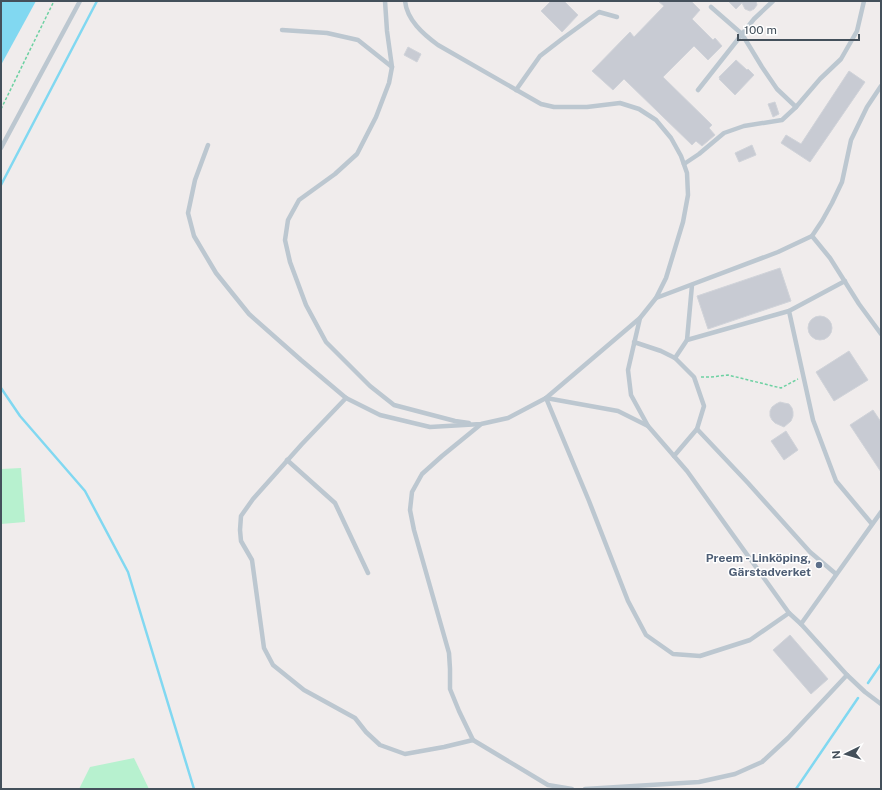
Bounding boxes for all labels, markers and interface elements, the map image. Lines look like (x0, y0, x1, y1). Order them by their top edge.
scale bar (738, 16, 859, 42)
text: 100 m (744, 23, 777, 37)
place label: Preem - Linköping, Gärstadverket (706, 551, 811, 579)
marker: Preem - Linköping, Gärstadverket (814, 560, 824, 570)
north arrow (826, 734, 866, 774)
text: N (830, 750, 842, 760)

